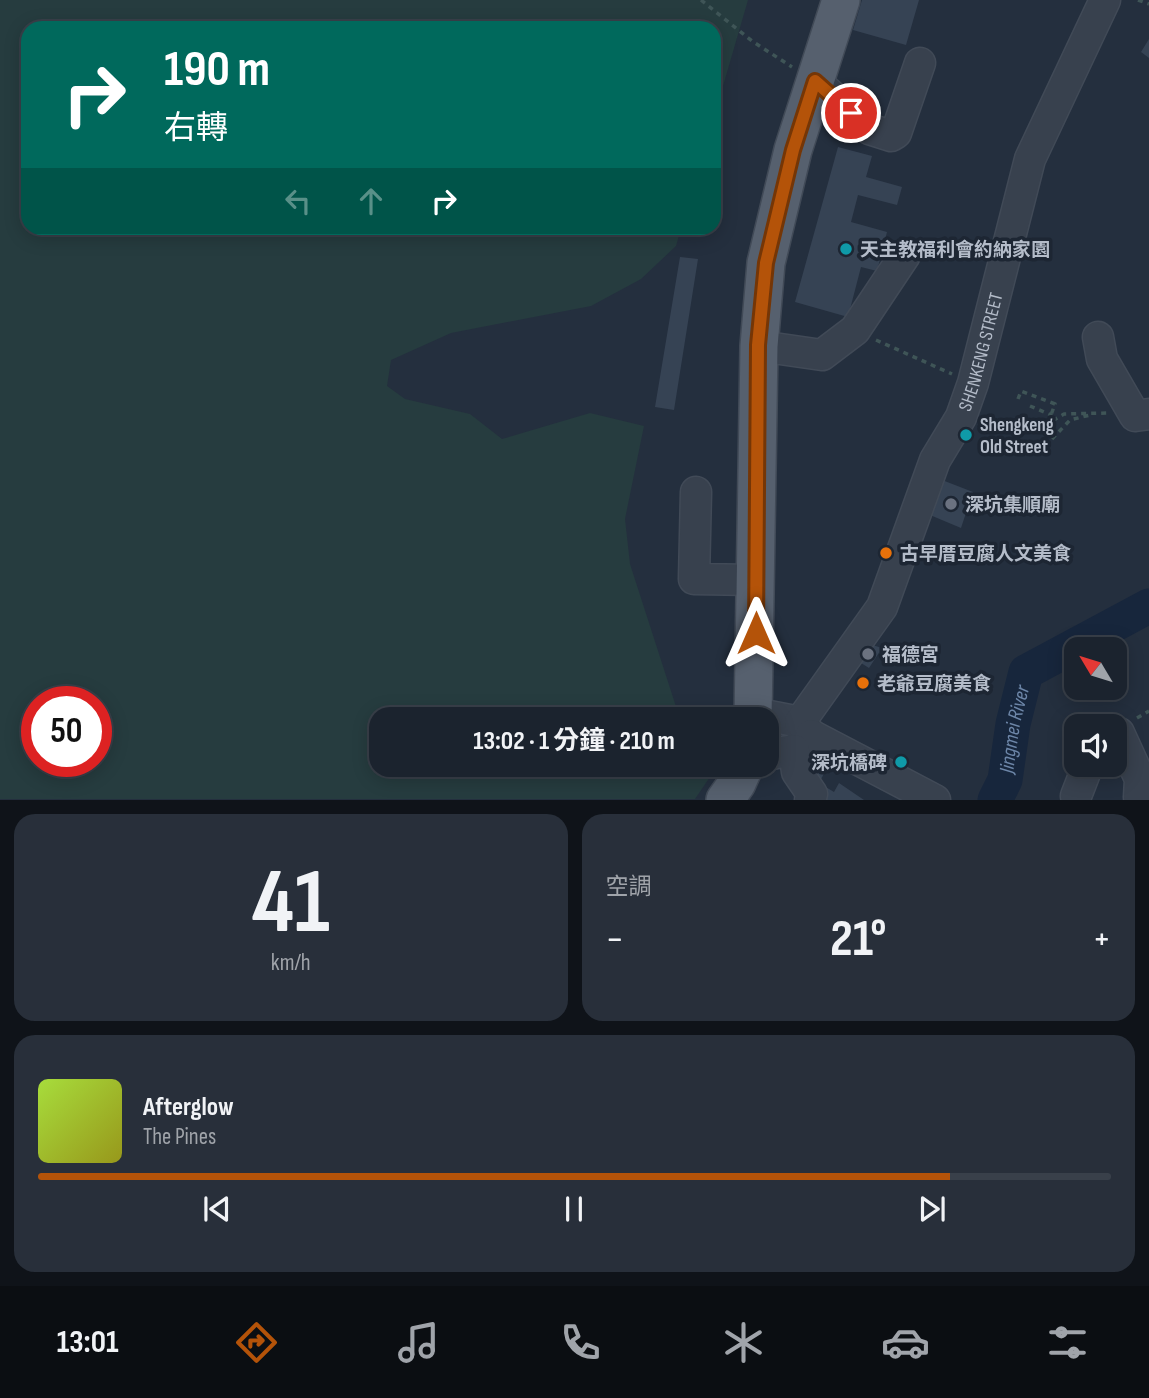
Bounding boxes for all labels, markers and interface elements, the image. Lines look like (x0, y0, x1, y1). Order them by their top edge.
text: 190 m (164, 41, 270, 100)
icon: right (49, 49, 140, 140)
pin (821, 83, 881, 143)
icon: arrive (832, 94, 870, 132)
text: 右轉 (164, 109, 228, 148)
icon: left (279, 182, 317, 220)
icon: ahead (352, 182, 390, 220)
icon: right (425, 182, 463, 220)
place label: 天主教福利會約納家園 (860, 239, 1050, 262)
marker: 天主教福利會約納家園 (838, 241, 854, 257)
street label: SHENKENG STREET (954, 290, 1009, 414)
place label: Shengkeng Old Street (980, 414, 1054, 459)
marker: Shengkeng Old Street (958, 427, 974, 443)
place label: 深坑集順廟 (965, 494, 1060, 517)
marker: 深坑集順廟 (943, 496, 959, 512)
place label: 古早厝豆腐人文美食 (900, 543, 1071, 566)
marker: 古早厝豆腐人文美食 (878, 545, 894, 561)
position arrow (719, 596, 793, 670)
north arrow (1064, 637, 1127, 700)
map controls (1064, 637, 1127, 777)
place label: 福德宮 (882, 644, 939, 667)
marker: 福德宮 (860, 646, 876, 662)
place label: 老爺豆腐美食 (877, 673, 991, 696)
marker: 老爺豆腐美食 (855, 675, 871, 691)
water label: Jingmei River (994, 682, 1035, 777)
speed limit sign: 50 (21, 686, 112, 777)
button: sound (1064, 714, 1127, 777)
text: 13:02 · 1 分鐘 · 210 m (473, 726, 675, 757)
place label: 深坑橋碑 (811, 752, 887, 775)
marker: 深坑橋碑 (893, 754, 909, 770)
text: 41 (252, 849, 330, 958)
text: 空調 (606, 873, 652, 901)
text: 21° (830, 908, 886, 971)
text: − (606, 917, 624, 962)
text: + (1092, 917, 1111, 962)
text: km/h (271, 949, 311, 977)
text: Afterglow (143, 1092, 234, 1123)
text: The Pines (143, 1123, 216, 1151)
icon: previous (198, 1190, 236, 1228)
icon: pause (555, 1190, 593, 1228)
icon: next (913, 1190, 951, 1228)
icon: directions (232, 1318, 281, 1367)
icon: music (394, 1318, 443, 1367)
icon: phone (556, 1318, 605, 1367)
icon: climate (719, 1318, 768, 1367)
icon: car (881, 1318, 930, 1367)
icon: filters (1043, 1318, 1092, 1367)
text: 13:01 (57, 1323, 118, 1362)

